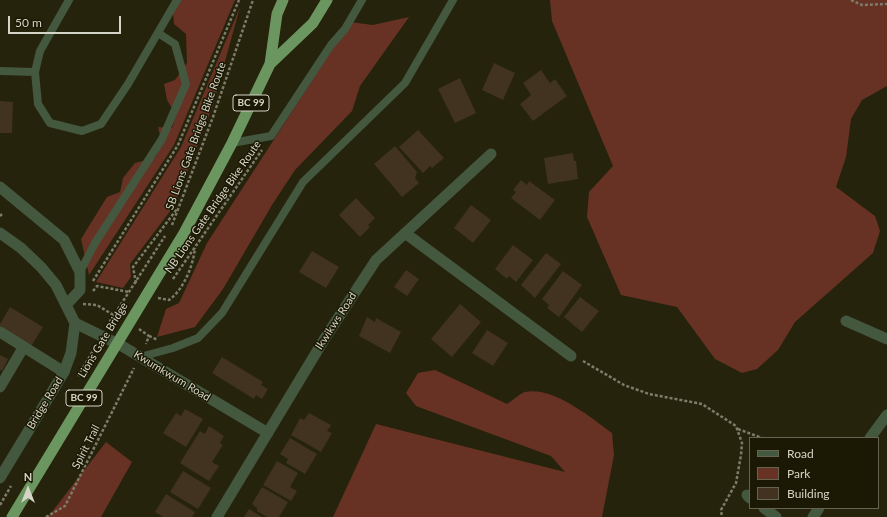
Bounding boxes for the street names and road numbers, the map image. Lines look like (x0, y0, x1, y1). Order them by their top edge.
street label: SB Lions Gate Bridge Bike Route (163, 60, 229, 212)
road number: BC 99 (233, 95, 269, 111)
street label: NB Lions Gate Bridge Bike Route (162, 138, 264, 276)
street label: Ikwikws Road (312, 290, 360, 352)
street label: Lions Gate Bridge (75, 300, 131, 380)
street label: Kwumkwum Road (131, 348, 213, 404)
street label: Bridge Road (24, 375, 66, 431)
road number: BC 99 (66, 390, 102, 406)
street label: Spirit Trail (69, 423, 103, 471)

